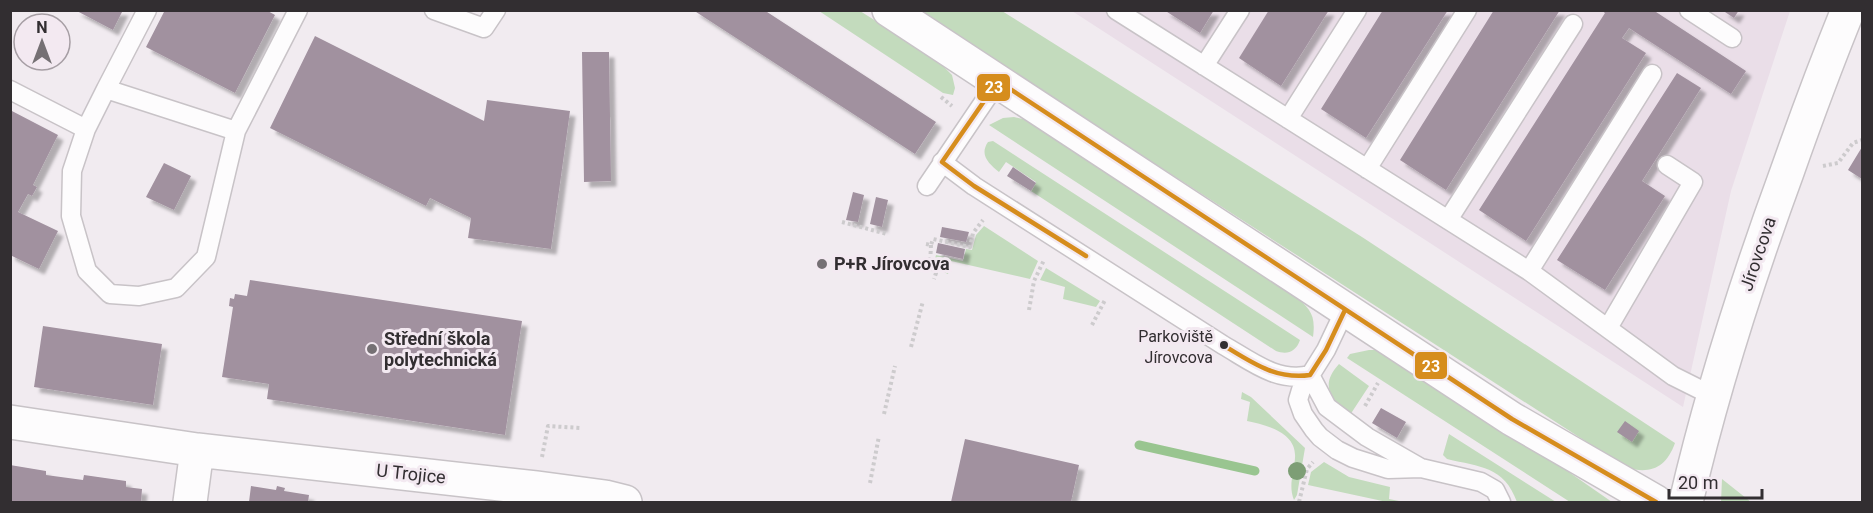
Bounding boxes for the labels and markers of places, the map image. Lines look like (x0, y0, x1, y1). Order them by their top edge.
place label: P+R Jírovcova (834, 253, 950, 274)
marker: P+R Jírovcova (815, 257, 829, 271)
place label: Parkoviště Jírovcova (1138, 327, 1213, 367)
place label: Střední škola polytechnická (384, 328, 497, 370)
marker: Parkoviště Jírovcova (1218, 339, 1230, 351)
marker: Střední škola polytechnická (365, 342, 379, 356)

